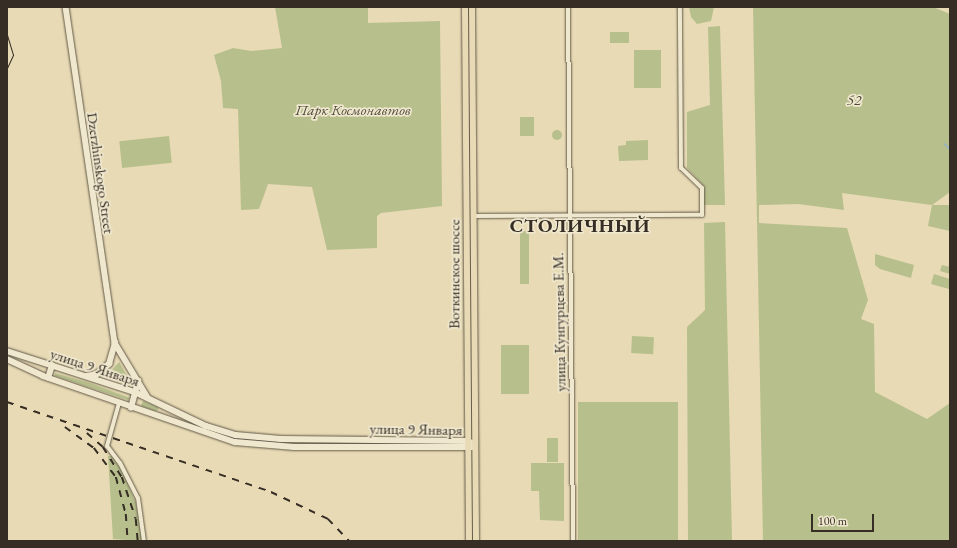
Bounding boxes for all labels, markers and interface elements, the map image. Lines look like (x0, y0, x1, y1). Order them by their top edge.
park label: 52 (847, 91, 861, 109)
park label: Парк Космонавтов (295, 101, 411, 119)
street label: Dzerzhinskogo Street (84, 111, 118, 235)
district label: СТОЛИЧНЫЙ (510, 215, 650, 237)
street label: Воткинское шоссе (445, 219, 463, 329)
street label: улица Кунгурцева Е.М. (549, 252, 569, 392)
street label: улица 9 Января (48, 344, 142, 390)
street label: улица 9 Января (369, 419, 463, 439)
scale bar (813, 506, 876, 532)
text: 100 m (818, 513, 847, 529)

